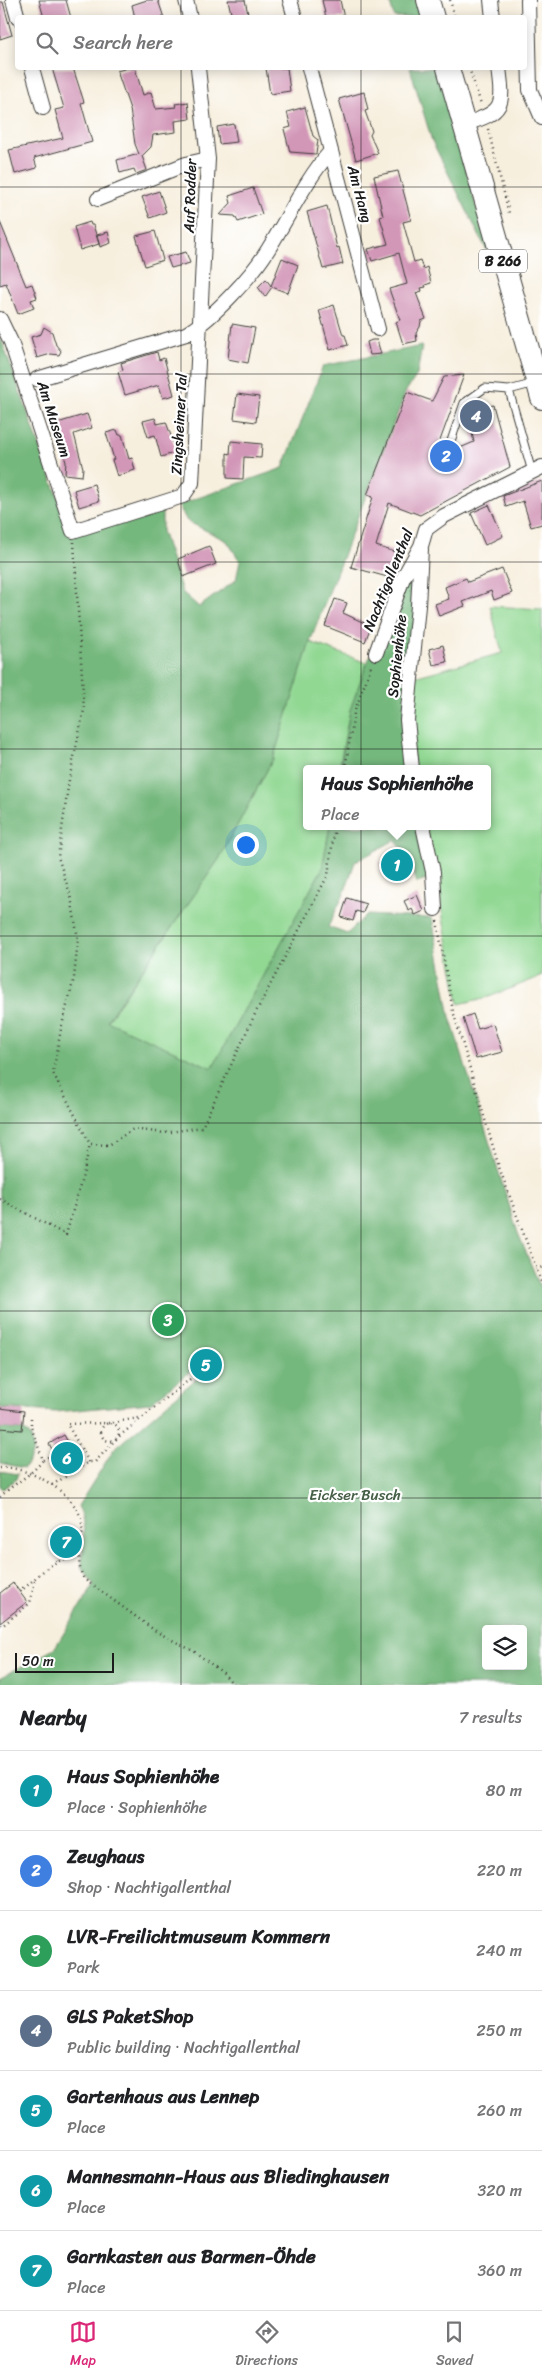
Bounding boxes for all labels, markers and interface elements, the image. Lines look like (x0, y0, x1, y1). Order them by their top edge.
search box (15, 15, 527, 70)
text: Search here (73, 26, 173, 59)
icon: search (33, 29, 61, 57)
street label: Auf Rodder (176, 158, 204, 235)
street label: Am Hang (340, 161, 380, 226)
road number: B 266 (479, 250, 527, 272)
street label: Zingsheimer Tal (163, 372, 195, 476)
street label: Am Museum (29, 376, 79, 461)
pin: 4 (460, 397, 492, 435)
pin: 2 (430, 437, 462, 475)
street label: Nachtigallenthal (356, 524, 421, 635)
street label: Sophienhöhe (380, 613, 414, 699)
popup (303, 765, 491, 830)
text: Haus Sophienhöhe (321, 767, 473, 800)
text: Place (321, 800, 359, 829)
your location (233, 832, 259, 858)
pin: 1 (381, 846, 413, 884)
pin: 3 (152, 1301, 184, 1339)
pin: 5 (190, 1346, 222, 1384)
pin: 6 (51, 1439, 83, 1477)
park label: Eickser Busch (309, 1482, 401, 1508)
pin: 7 (50, 1523, 82, 1561)
map controls (482, 1625, 527, 1670)
button: layers (482, 1625, 527, 1670)
text: 50 m (22, 1649, 54, 1674)
scale bar (15, 1650, 114, 1673)
text: Nearby (20, 1699, 86, 1737)
text: 7 results (459, 1703, 522, 1732)
text: Haus Sophienhöhe (67, 1760, 219, 1793)
text: 1 (33, 1776, 39, 1805)
text: 80 m (486, 1776, 522, 1805)
text: Place · Sophienhöhe (67, 1793, 207, 1822)
text: Zeughaus (67, 1840, 144, 1873)
text: 2 (31, 1856, 41, 1885)
text: 220 m (477, 1856, 522, 1885)
text: Shop · Nachtigallenthal (67, 1873, 231, 1902)
text: LVR-Freilichtmuseum Kommern (67, 1920, 330, 1953)
text: 3 (32, 1936, 40, 1965)
text: 240 m (476, 1936, 522, 1965)
text: Park (67, 1953, 100, 1982)
text: GLS PaketShop (67, 2000, 193, 2033)
text: 4 (31, 2016, 41, 2045)
text: 250 m (476, 2016, 522, 2045)
text: Public building · Nachtigallenthal (67, 2033, 300, 2062)
text: Gartenhaus aus Lennep (67, 2080, 259, 2113)
text: 5 (31, 2096, 41, 2125)
text: 260 m (477, 2096, 522, 2125)
text: Place (67, 2113, 106, 2142)
text: Mannesmann-Haus aus Bliedinghausen (67, 2160, 389, 2193)
text: 6 (31, 2176, 41, 2205)
text: 320 m (477, 2176, 522, 2205)
text: Place (67, 2193, 106, 2222)
text: Garnkasten aus Barmen-Öhde (67, 2240, 316, 2273)
text: 7 (31, 2256, 41, 2285)
text: 360 m (478, 2256, 522, 2285)
text: Place (67, 2273, 106, 2302)
tab: Map (69, 2318, 97, 2373)
tab: Directions (235, 2318, 298, 2373)
tab: Saved (436, 2318, 473, 2373)

